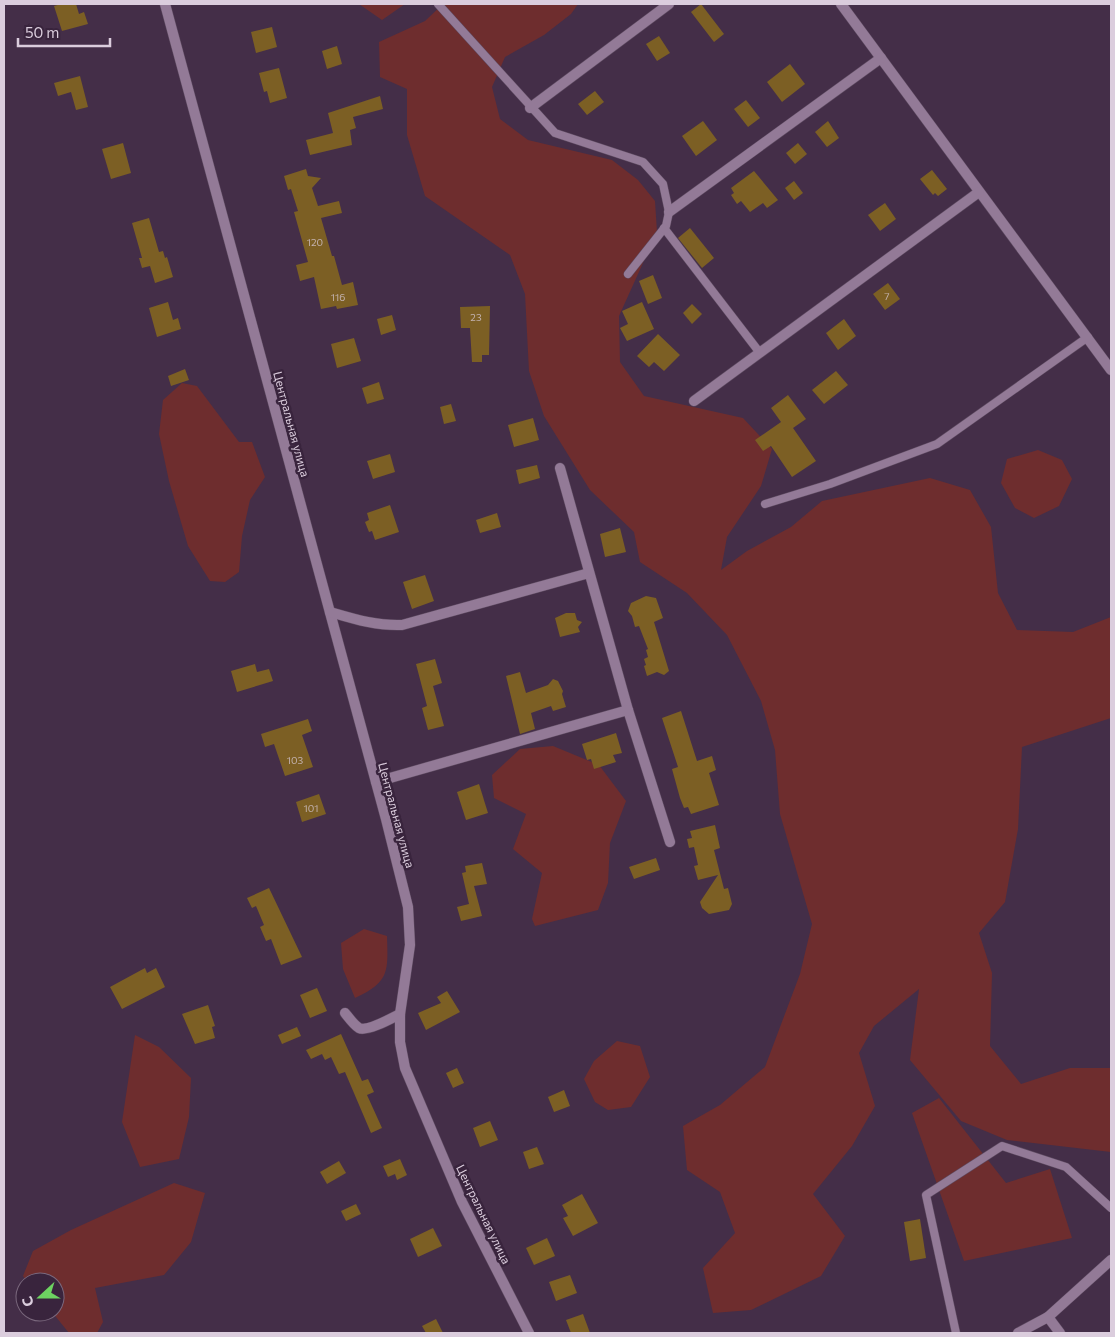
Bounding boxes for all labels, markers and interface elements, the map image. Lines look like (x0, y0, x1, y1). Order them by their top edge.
scale bar (18, 15, 110, 47)
text: 50 m (25, 23, 59, 41)
house number: 120 (307, 236, 323, 248)
house number: 7 (884, 290, 890, 302)
house number: 116 (331, 291, 345, 303)
house number: 23 (470, 311, 482, 323)
street label: Центральная улица (271, 370, 313, 478)
house number: 103 (287, 754, 304, 766)
street label: Центральная улица (376, 761, 418, 869)
house number: 101 (303, 802, 319, 814)
street label: Центральная улица (454, 1162, 514, 1266)
north arrow (15, 1272, 65, 1322)
text: С (18, 1294, 37, 1309)

